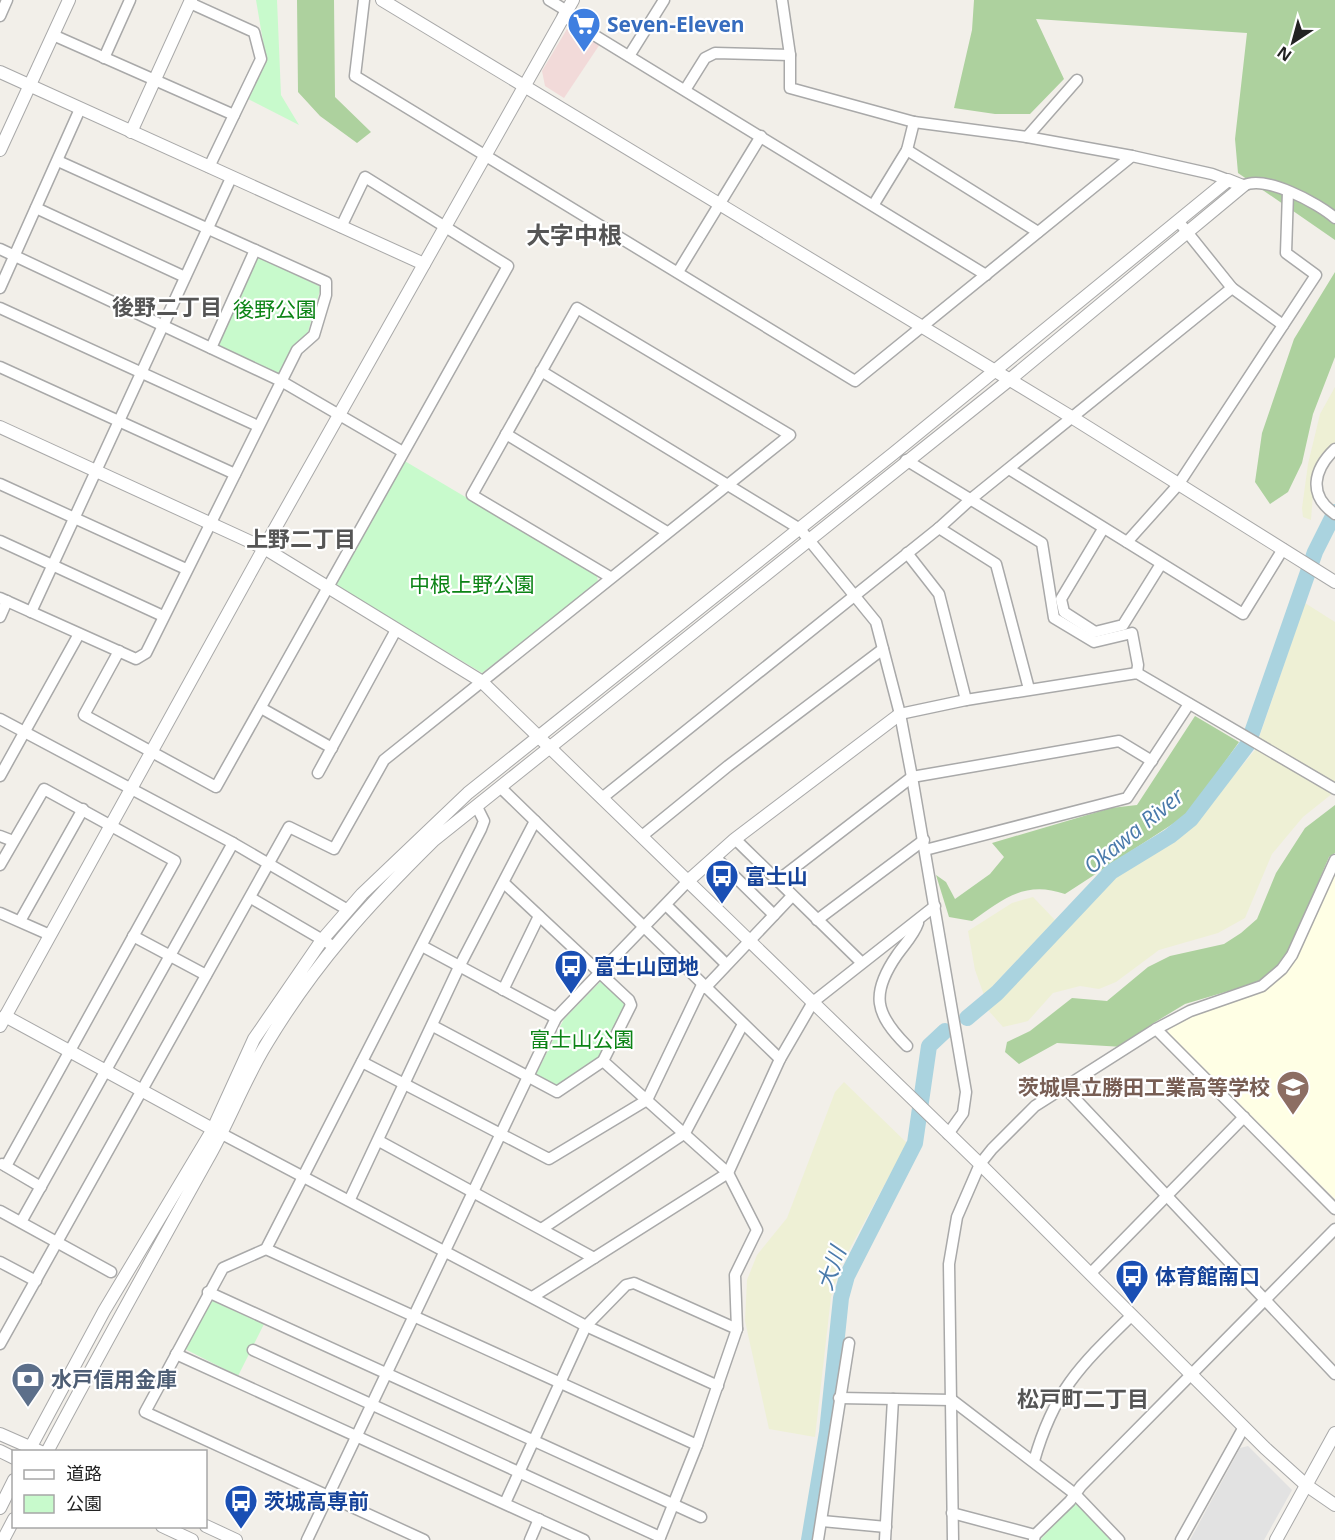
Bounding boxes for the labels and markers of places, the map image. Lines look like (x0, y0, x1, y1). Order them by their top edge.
supermarket icon: Seven-Eleven (566, 6, 602, 53)
place label: Seven-Eleven (607, 10, 745, 38)
bus stop icon: 富士山 (704, 858, 740, 905)
place label: 富士山 (745, 862, 808, 890)
bus stop icon: 富士山団地 (553, 948, 589, 995)
place label: 富士山団地 (594, 952, 699, 980)
school or university icon: 茨城県立勝田工業高等学校 (1275, 1069, 1311, 1116)
place label: 茨城県立勝田工業高等学校 (1018, 1073, 1270, 1101)
bus stop icon: 体育館南口 (1114, 1258, 1150, 1305)
place label: 体育館南口 (1155, 1262, 1260, 1290)
bank icon: 水戸信用金庫 (10, 1361, 46, 1408)
place label: 水戸信用金庫 (51, 1365, 177, 1393)
bus stop icon: 茨城高専前 (223, 1483, 259, 1530)
place label: 茨城高専前 (264, 1487, 369, 1515)

